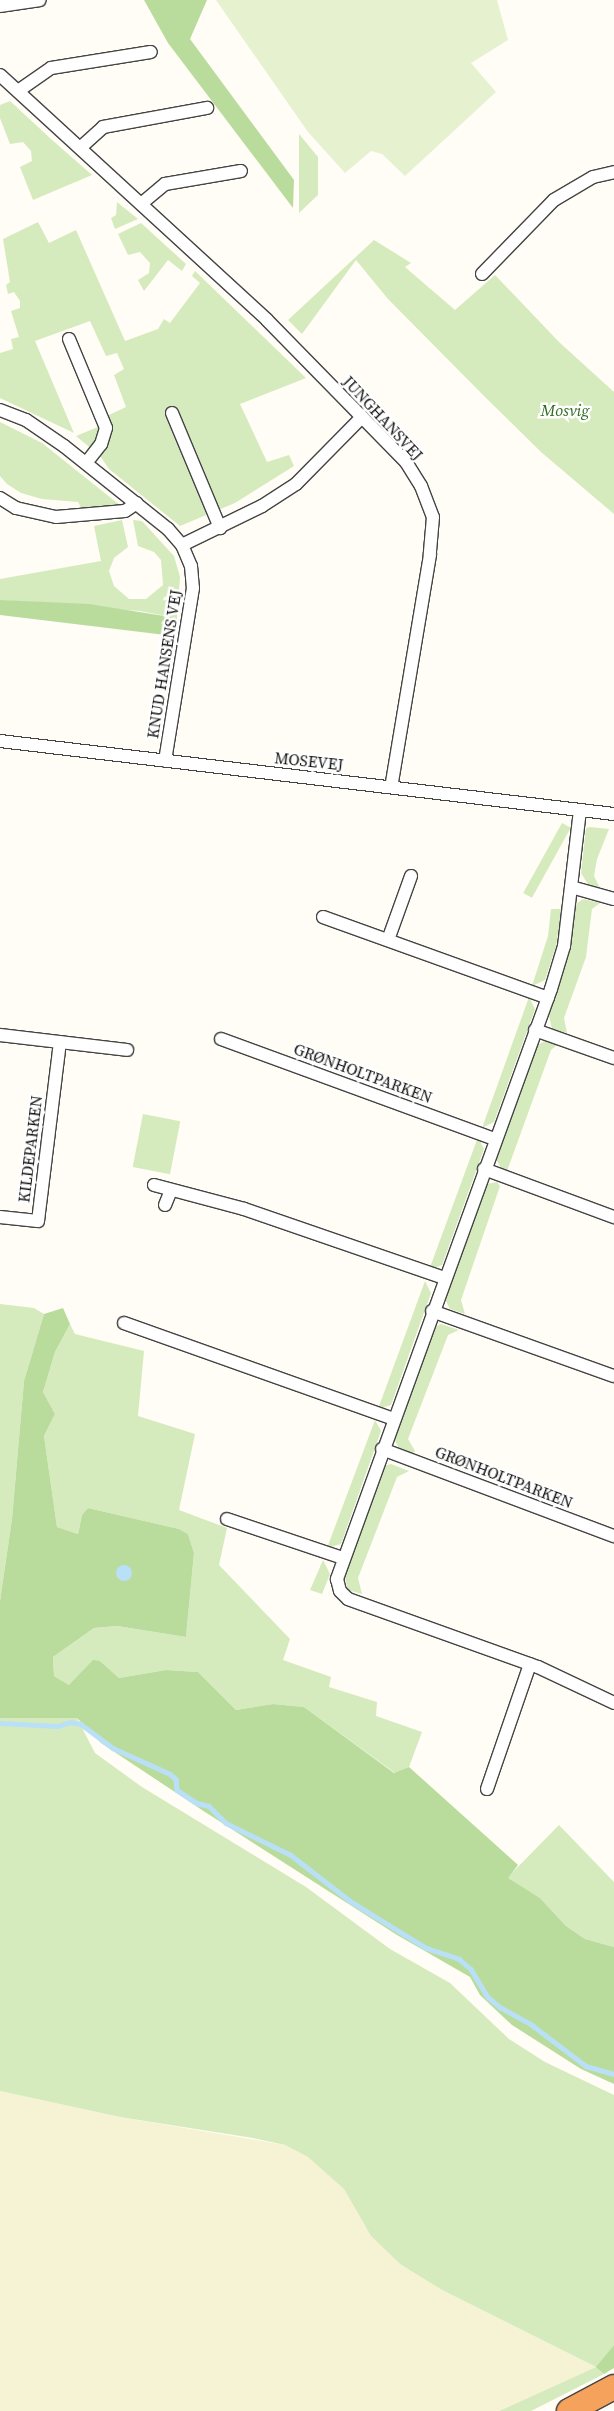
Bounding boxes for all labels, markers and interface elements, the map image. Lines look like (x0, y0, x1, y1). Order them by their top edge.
street label: JUNGHANSVEJ (339, 372, 427, 464)
park label: Mosvig (541, 400, 589, 420)
street label: KNUD HANSENS VEJ (143, 588, 185, 740)
street label: MOSEVEJ (274, 748, 344, 774)
street label: GRØNHOLTPARKEN (291, 1039, 435, 1107)
street label: KILDEPARKEN (14, 1094, 46, 1204)
street label: GRØNHOLTPARKEN (432, 1442, 576, 1512)

